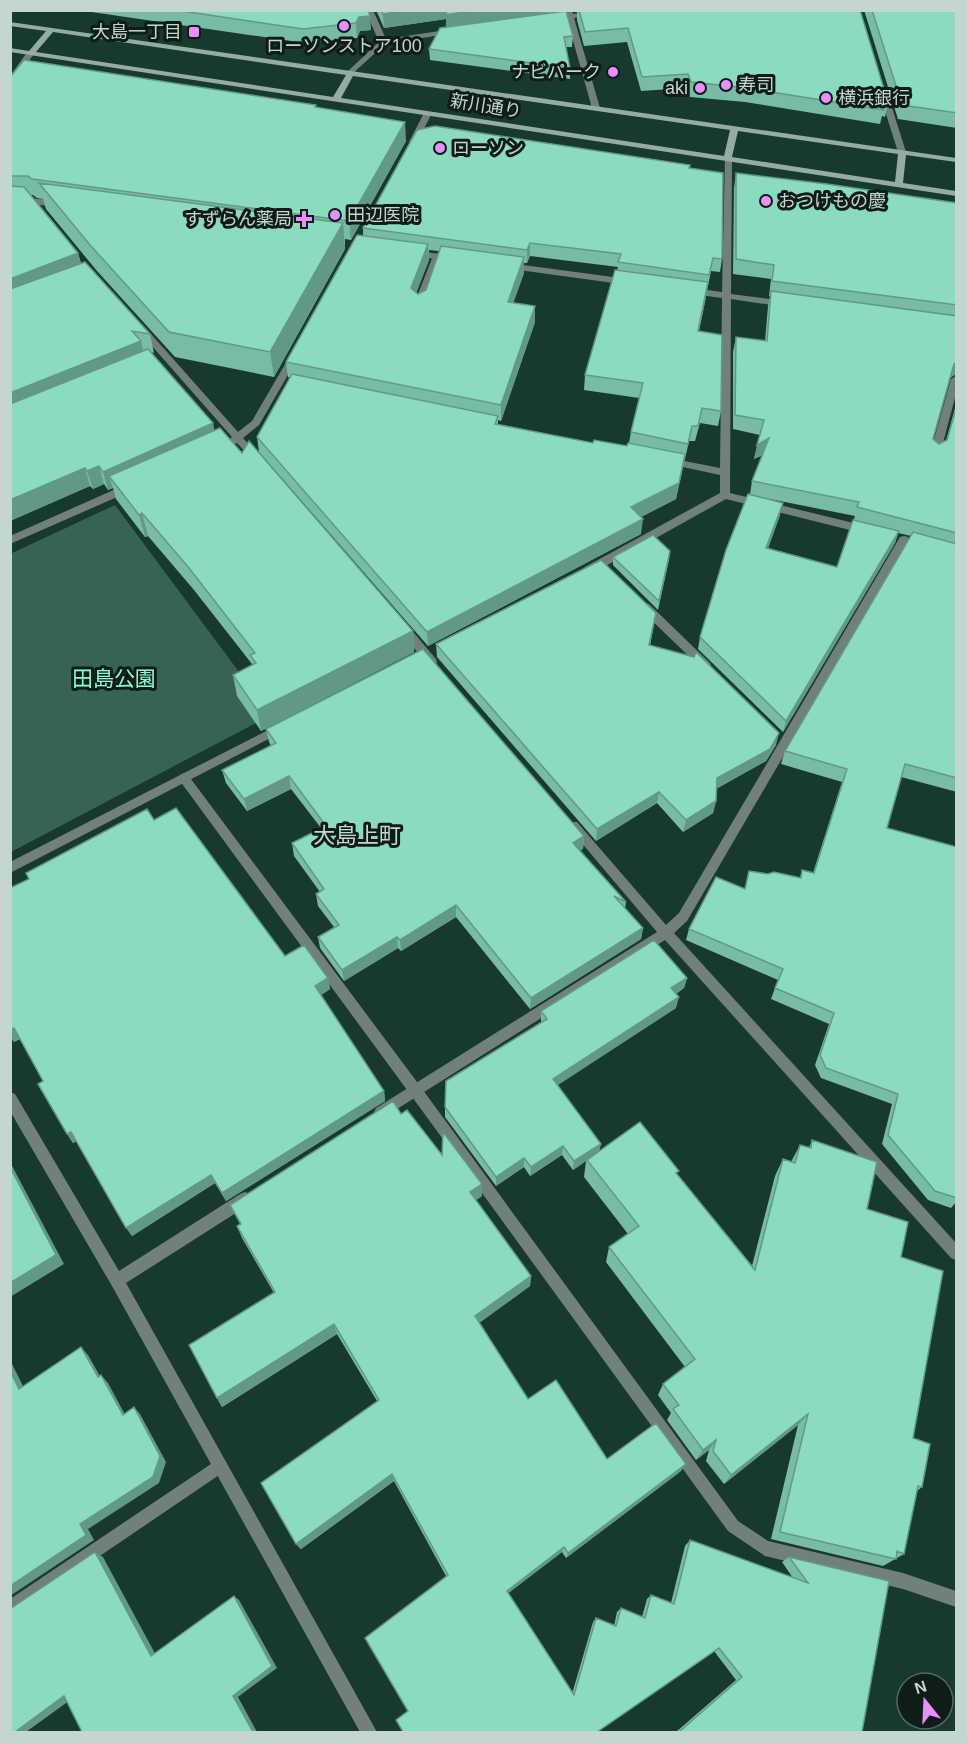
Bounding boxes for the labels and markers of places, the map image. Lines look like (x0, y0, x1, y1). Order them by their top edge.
marker: ローソンストア100 (337, 19, 351, 33)
place label: 大島一丁目 (92, 22, 182, 42)
marker: 大島一丁目 (187, 25, 201, 39)
place label: ローソンストア100 (266, 36, 422, 56)
place label: ナビパーク (511, 62, 601, 82)
marker: ナビパーク (606, 65, 620, 79)
place label: 寿司 (738, 75, 774, 95)
place label: aki (665, 78, 688, 98)
marker: 寿司 (719, 78, 733, 92)
marker: aki (693, 81, 707, 95)
place label: 横浜銀行 (838, 88, 910, 108)
marker: 横浜銀行 (819, 91, 833, 105)
place label: ローソン (452, 138, 524, 158)
marker: ローソン (433, 141, 447, 155)
place label: おつけもの慶 (778, 191, 886, 211)
marker: おつけもの慶 (759, 194, 773, 208)
place label: 田辺医院 (347, 205, 419, 225)
marker: 田辺医院 (328, 208, 342, 222)
place label: すずらん薬局 (184, 209, 292, 229)
marker: すずらん薬局 (297, 212, 311, 226)

